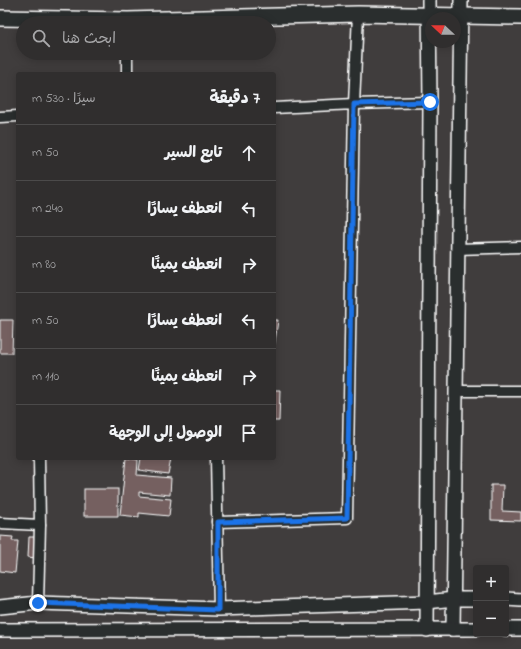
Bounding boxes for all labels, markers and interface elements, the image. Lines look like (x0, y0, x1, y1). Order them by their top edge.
north arrow (425, 12, 461, 48)
search box (16, 16, 276, 60)
icon: search (30, 27, 52, 49)
text: ابحث هنا (62, 28, 116, 50)
text: 7 دقيقة (210, 86, 260, 111)
text: سيرًا · 530 m (32, 89, 96, 108)
route start (421, 93, 439, 111)
text: تابع السير (165, 142, 222, 164)
icon: ahead (238, 142, 260, 164)
text: 50 m (32, 143, 58, 162)
text: انعطف يسارًا (147, 198, 222, 220)
icon: left (238, 198, 260, 220)
text: 240 m (32, 199, 63, 218)
text: انعطف يمينًا (151, 254, 222, 276)
icon: right (238, 254, 260, 276)
text: 80 m (32, 255, 56, 274)
text: انعطف يسارًا (147, 310, 222, 332)
icon: left (238, 310, 260, 332)
text: 50 m (32, 311, 58, 330)
text: انعطف يمينًا (151, 366, 222, 388)
icon: right (238, 366, 260, 388)
text: 110 m (32, 367, 59, 386)
text: الوصول إلى الوجهة (109, 422, 222, 444)
icon: arrive (238, 422, 260, 444)
map controls (473, 565, 509, 637)
button: + (473, 565, 509, 601)
route end (29, 594, 47, 612)
button: − (473, 601, 509, 637)

